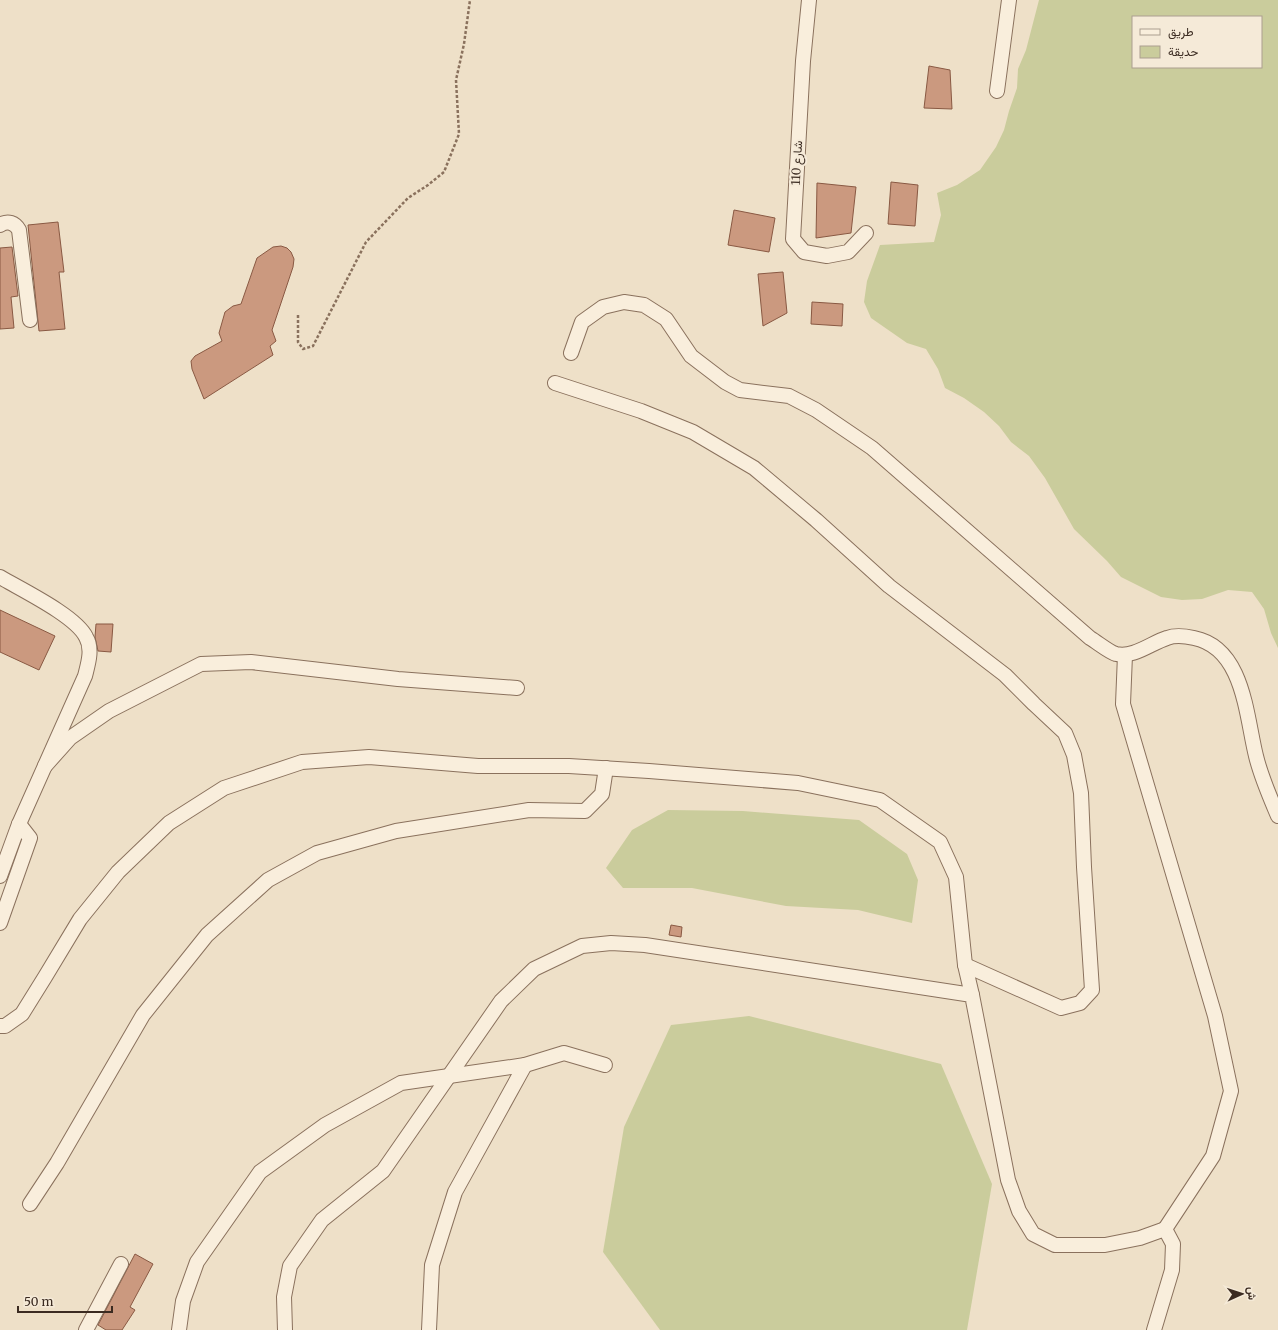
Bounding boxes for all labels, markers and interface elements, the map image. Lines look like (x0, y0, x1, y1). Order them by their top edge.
legend (1132, 16, 1262, 68)
text: طريق (1168, 24, 1194, 40)
text: حديقة (1168, 44, 1198, 59)
street label: شارع 110 (788, 140, 807, 186)
north arrow (1222, 1274, 1262, 1314)
text: ش (1245, 1287, 1259, 1300)
scale bar (18, 1288, 112, 1314)
text: 50 m (24, 1294, 53, 1309)

